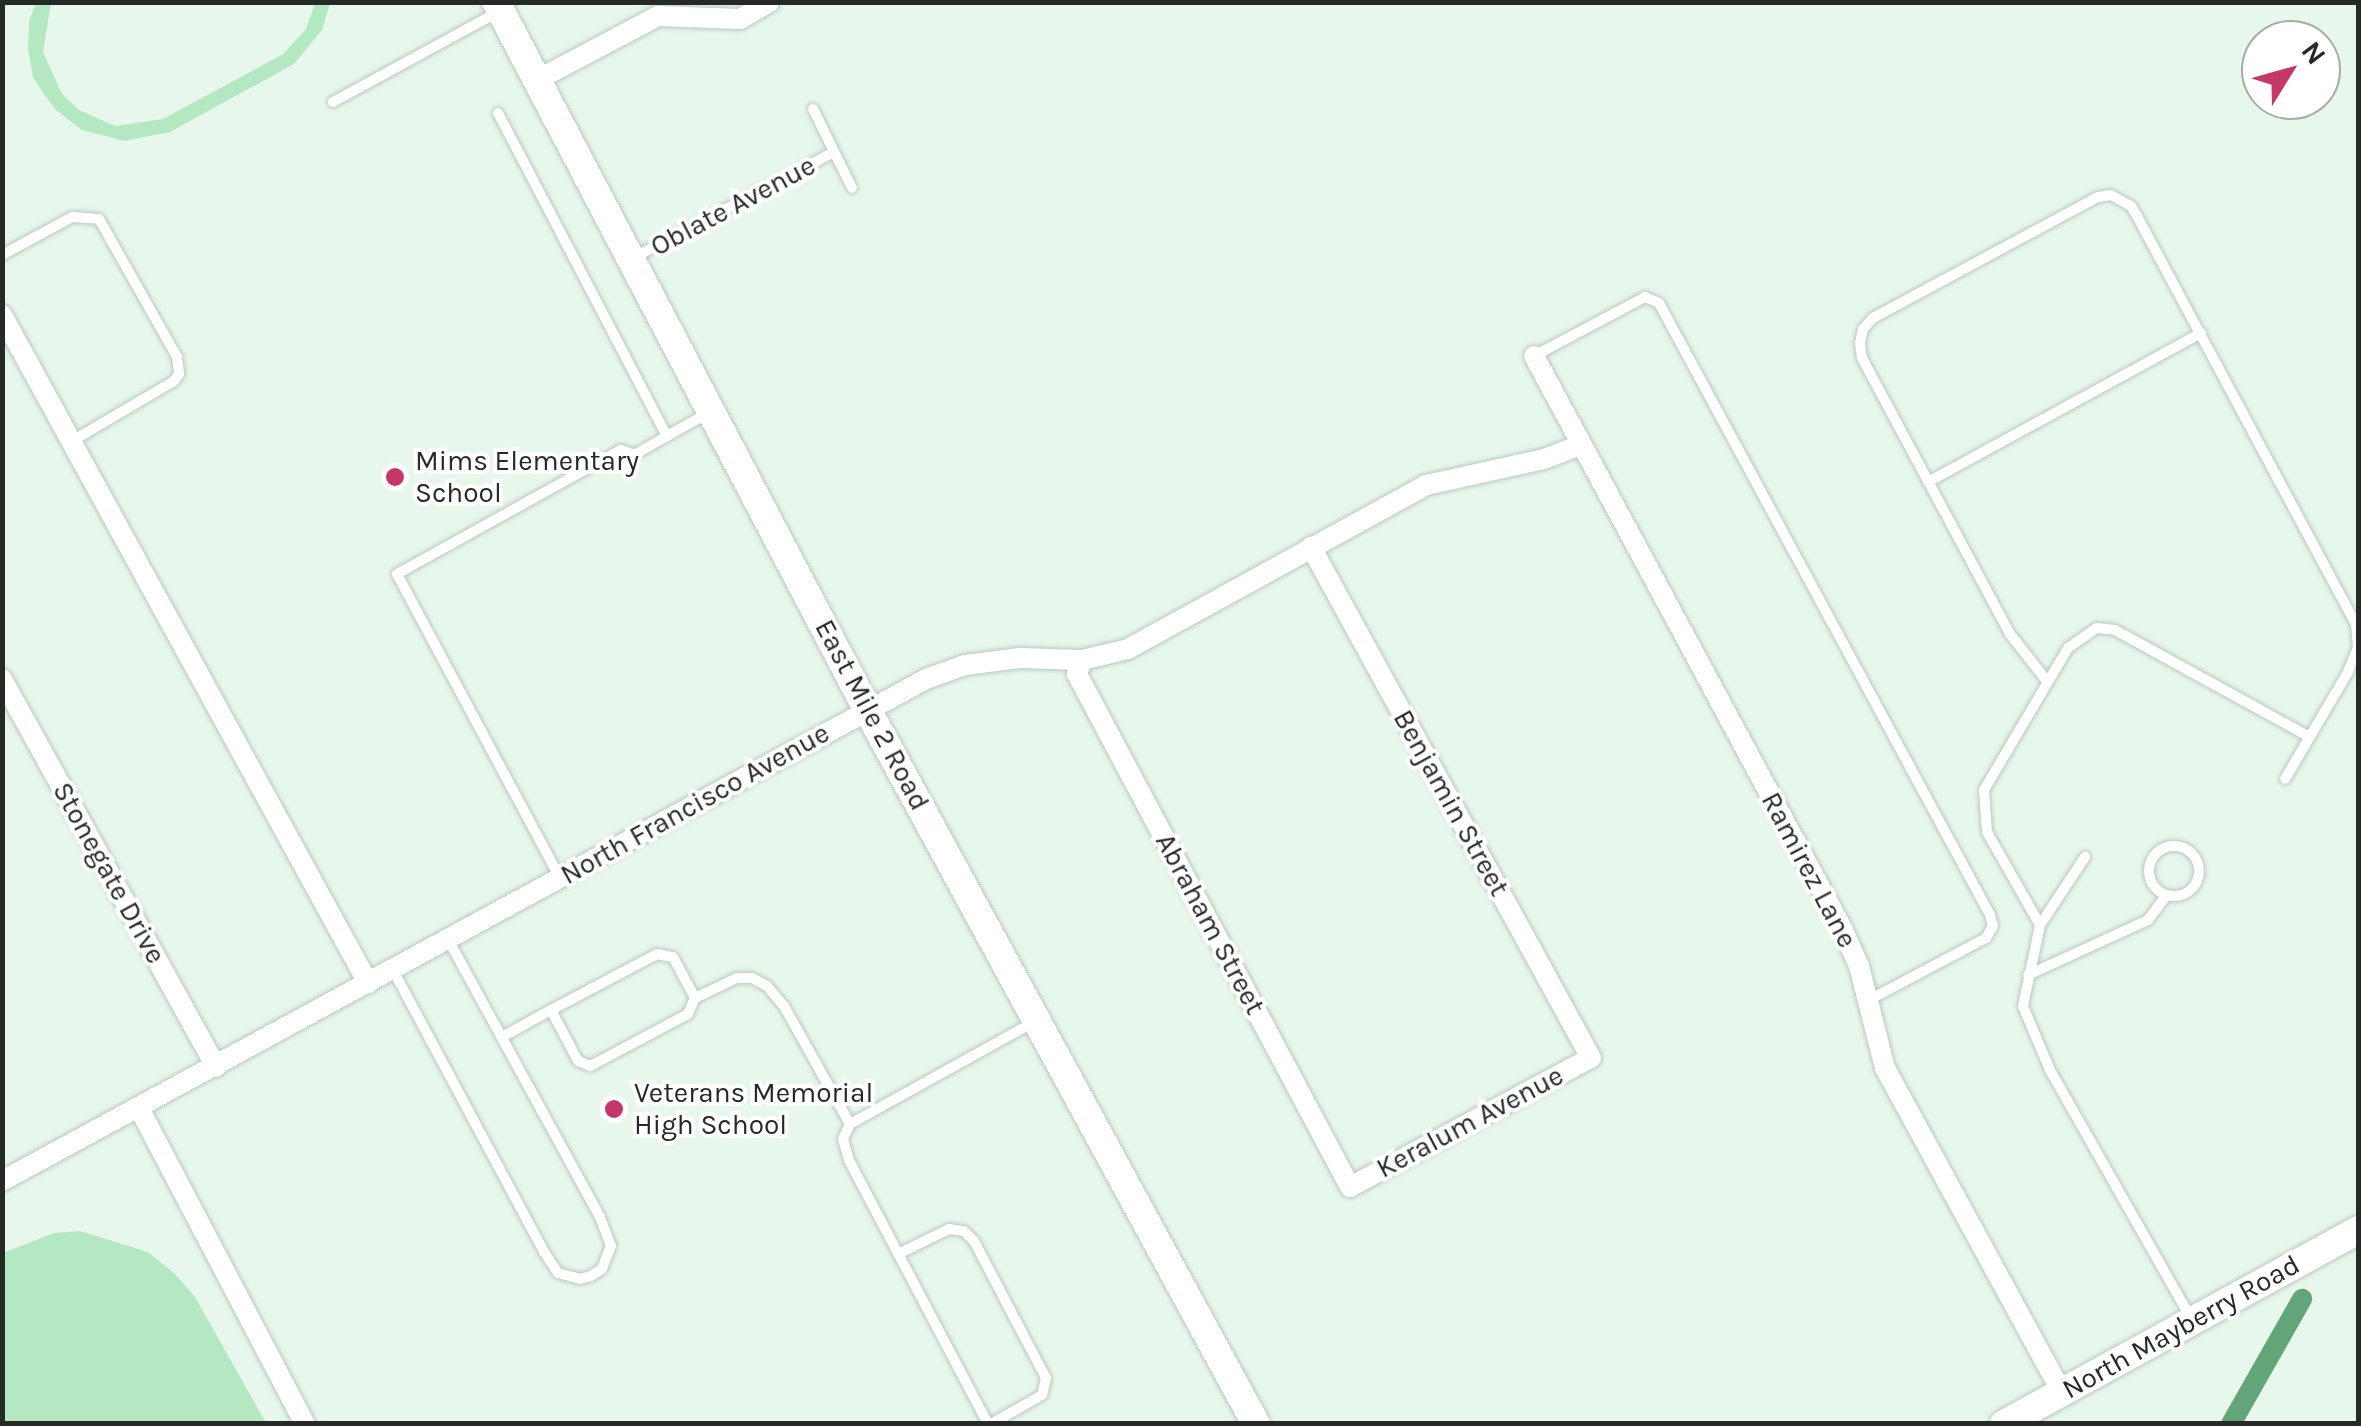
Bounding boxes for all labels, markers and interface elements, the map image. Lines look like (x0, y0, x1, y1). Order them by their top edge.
north arrow (2241, 20, 2341, 120)
text: N (2295, 35, 2333, 71)
street label: Oblate Avenue (645, 149, 821, 263)
place label: Mims Elementary School (415, 444, 639, 510)
marker: Mims Elementary School (384, 466, 406, 488)
street label: East Mile 2 Road (808, 614, 936, 816)
street label: Benjamin Street (1386, 704, 1516, 902)
street label: North Francisco Avenue (555, 716, 835, 892)
street label: Stonegate Drive (45, 776, 173, 970)
street label: Ramirez Lane (1754, 786, 1864, 954)
street label: Abraham Street (1148, 828, 1272, 1020)
street label: Keralum Avenue (1371, 1059, 1569, 1185)
place label: Veterans Memorial High School (634, 1076, 873, 1142)
marker: Veterans Memorial High School (603, 1098, 625, 1120)
street label: North Mayberry Road (2056, 1248, 2306, 1406)

